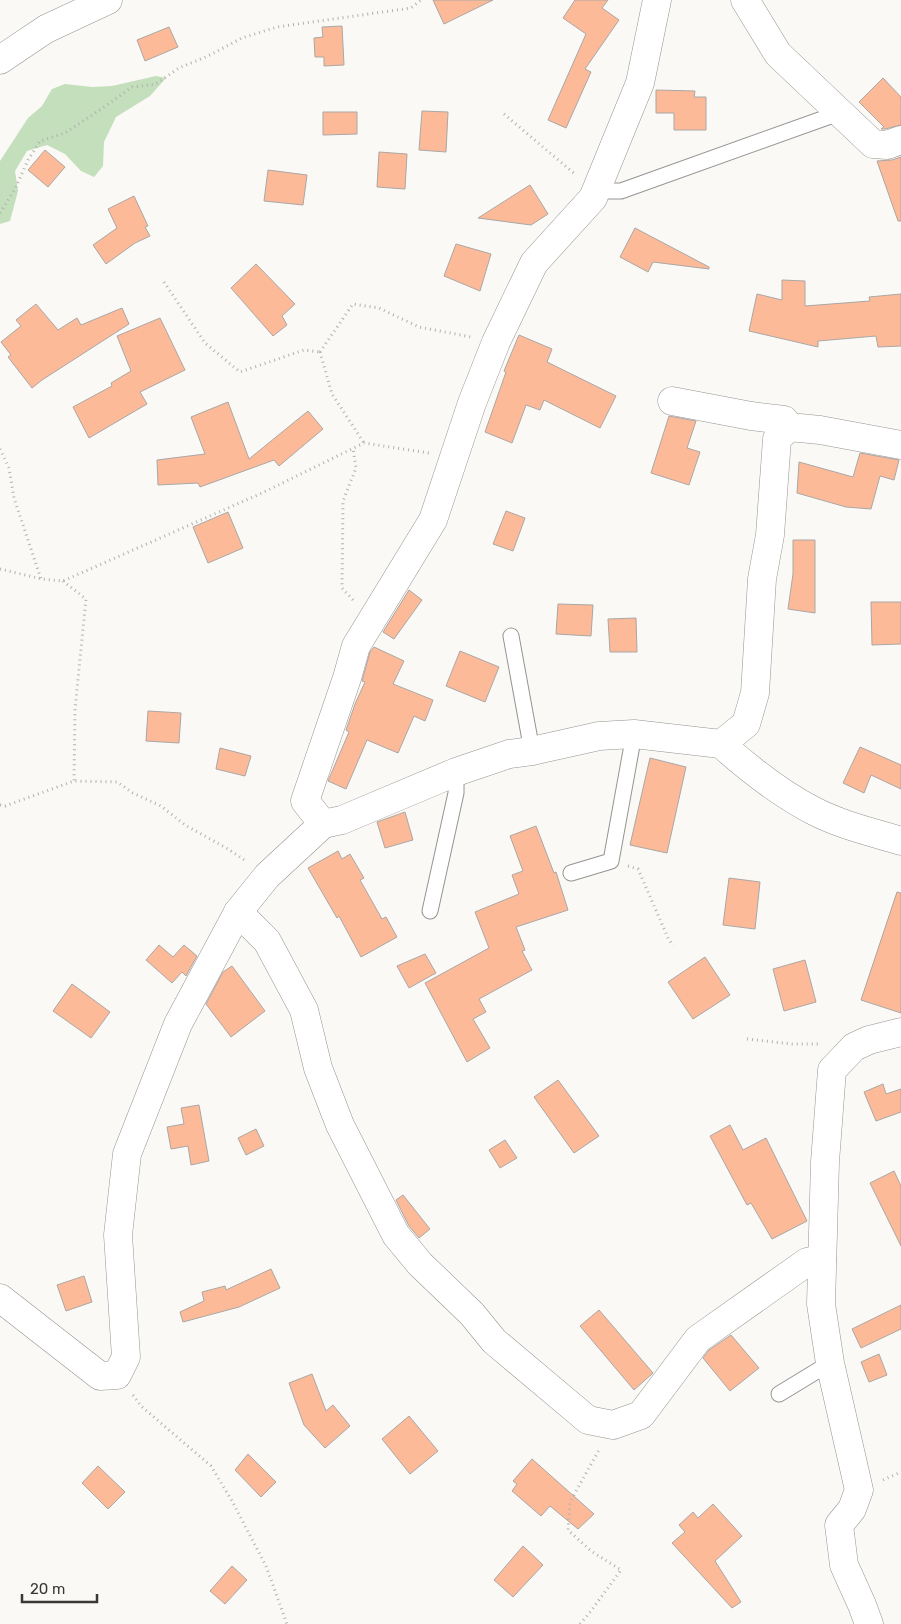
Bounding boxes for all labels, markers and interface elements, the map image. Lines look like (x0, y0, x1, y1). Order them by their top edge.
scale bar (22, 1572, 98, 1604)
text: 20 m (30, 1580, 65, 1598)

